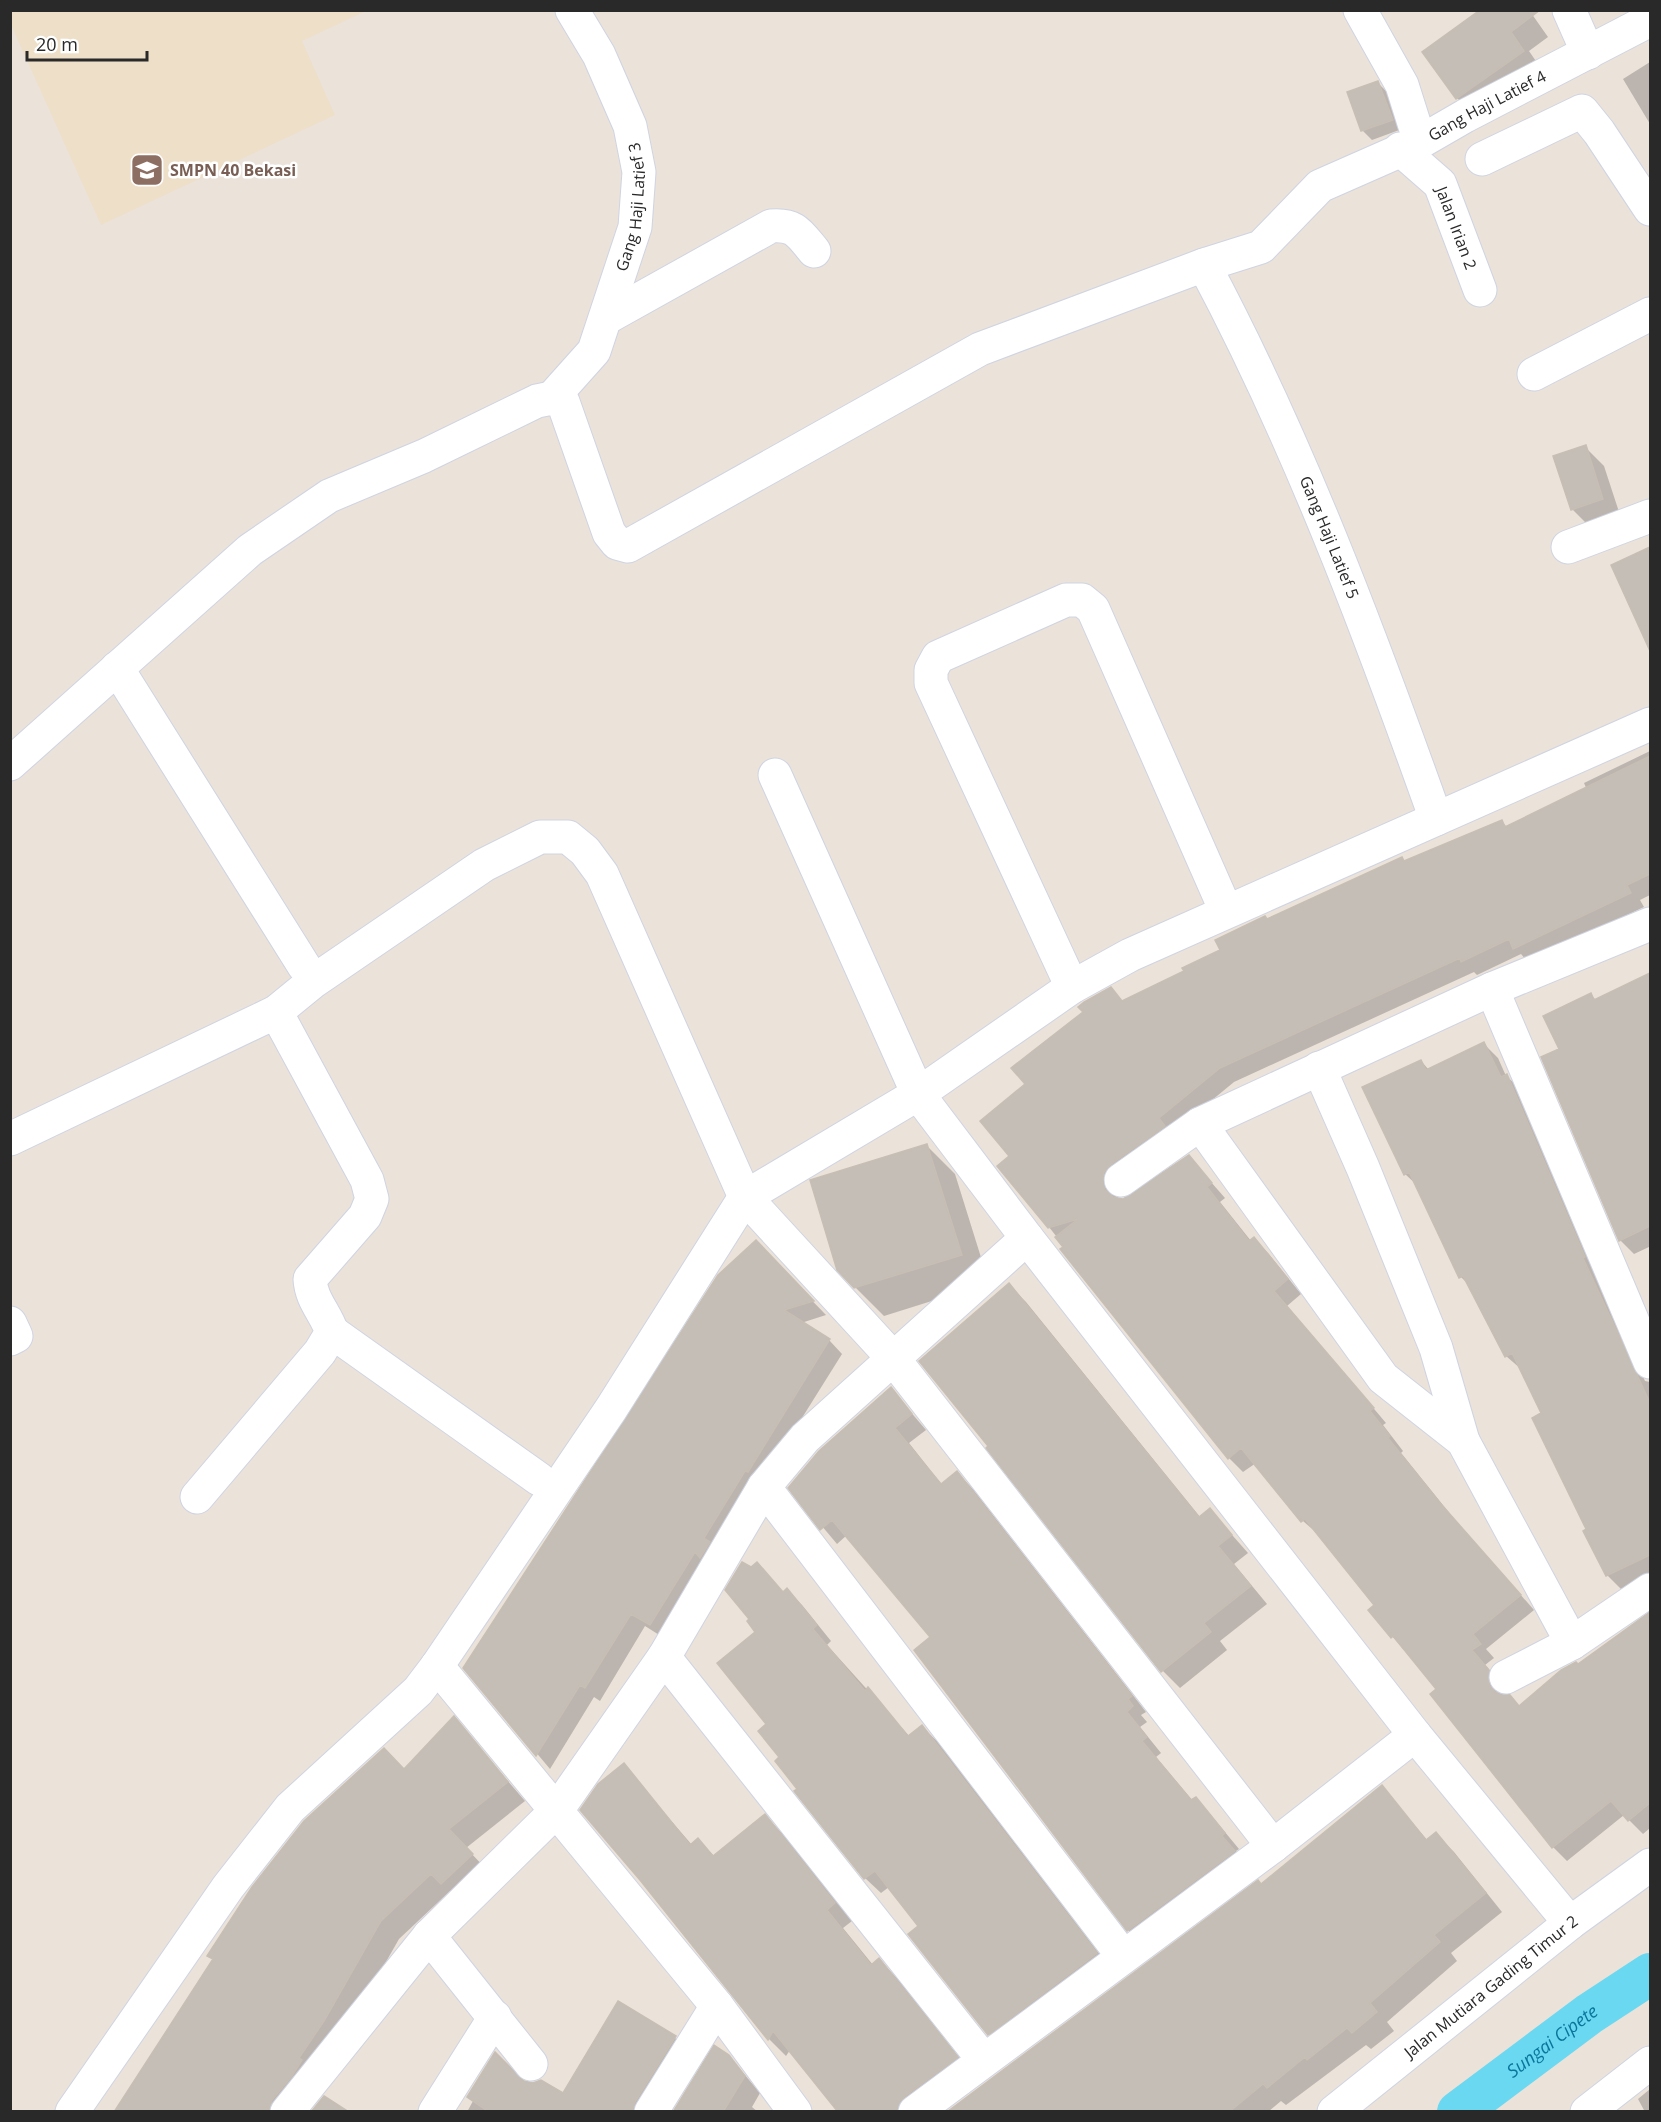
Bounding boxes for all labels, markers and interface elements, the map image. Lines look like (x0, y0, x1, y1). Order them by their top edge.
scale bar (27, 24, 147, 62)
text: 20 m (36, 32, 78, 56)
street label: Gang Haji Latief 4 (1424, 65, 1550, 146)
street label: Gang Haji Latief 3 (610, 141, 650, 274)
school or university icon: SMPN 40 Bekasi (129, 152, 165, 188)
place label: SMPN 40 Bekasi (170, 159, 296, 181)
street label: Jalan Irian 2 (1430, 181, 1482, 272)
street label: Gang Haji Latief 5 (1295, 472, 1364, 602)
street label: Jalan Mutiara Gading Timur 2 (1398, 1910, 1582, 2064)
water label: Sungai Cipete (1501, 1999, 1602, 2082)

